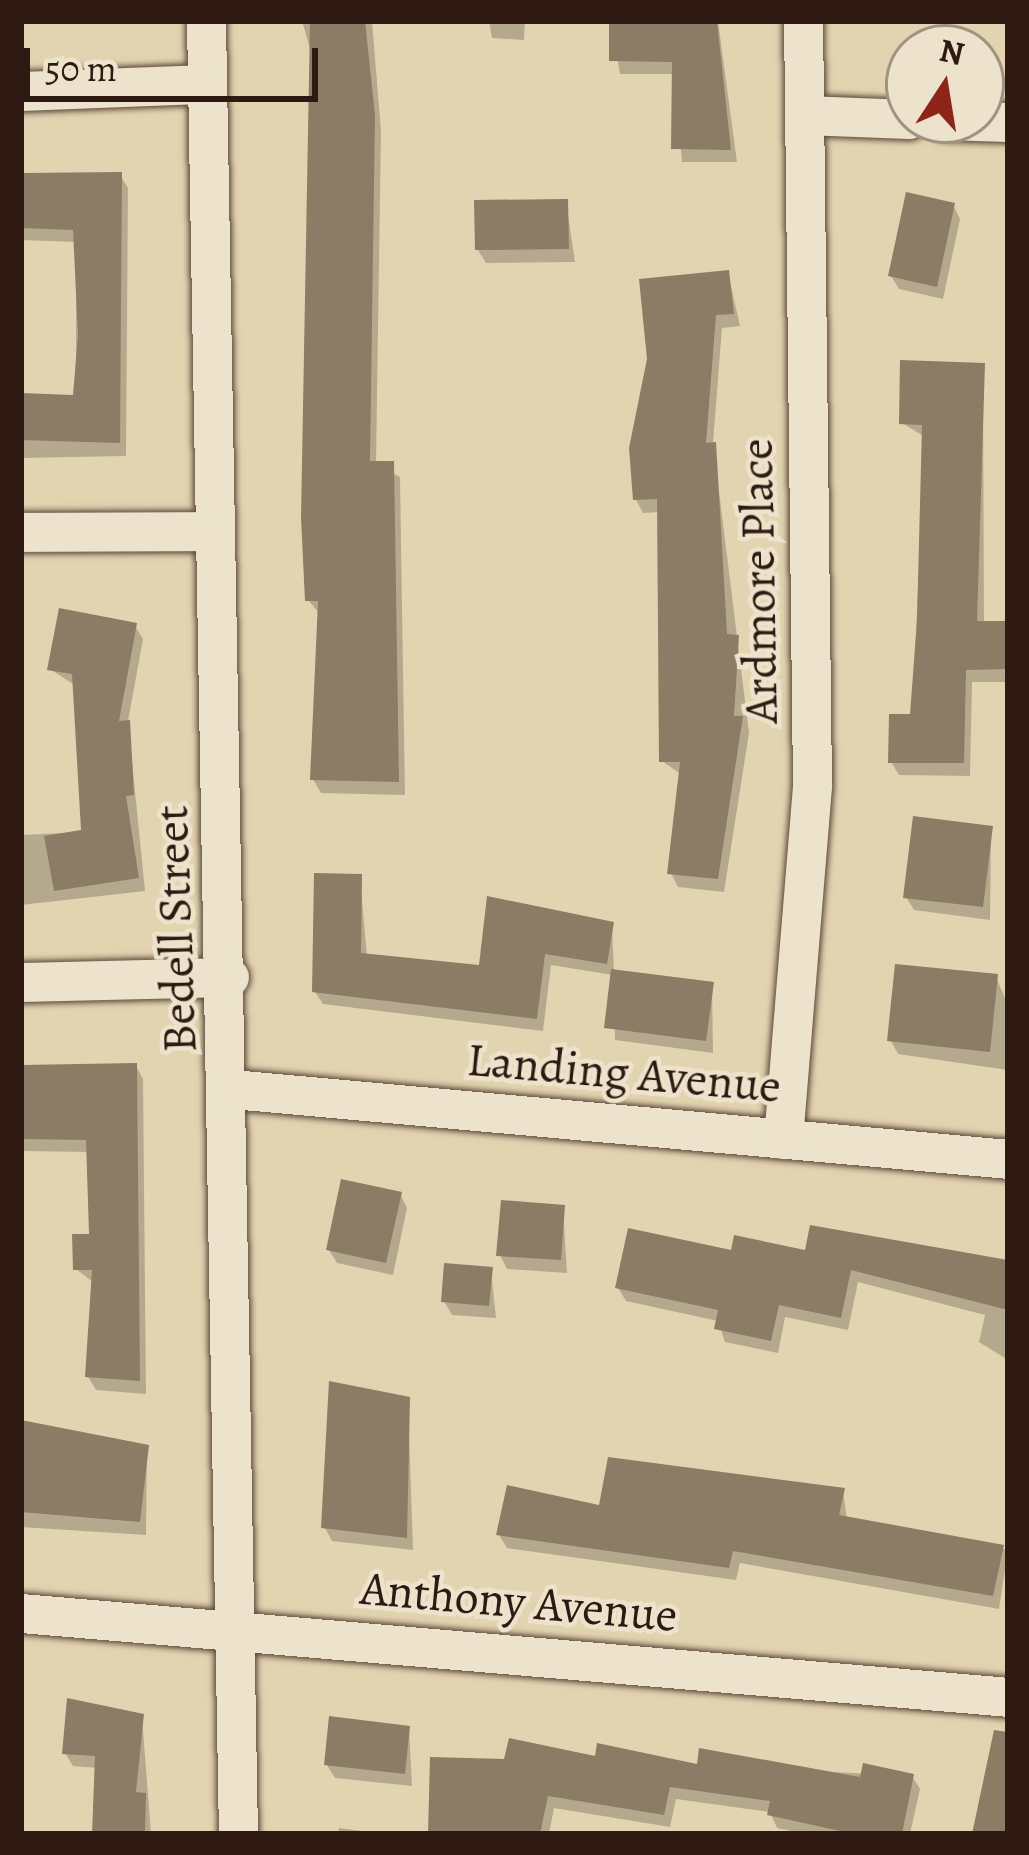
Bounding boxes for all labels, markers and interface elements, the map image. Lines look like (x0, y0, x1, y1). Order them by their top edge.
scale bar (30, 24, 324, 98)
north arrow (885, 24, 1005, 144)
text: N (936, 27, 968, 76)
text: 50 m (45, 44, 117, 93)
street label: Ardmore Place (728, 438, 790, 724)
street label: Bedell Street (143, 804, 209, 1054)
street label: Landing Avenue (465, 1031, 783, 1115)
street label: Anthony Avenue (358, 1559, 680, 1645)

